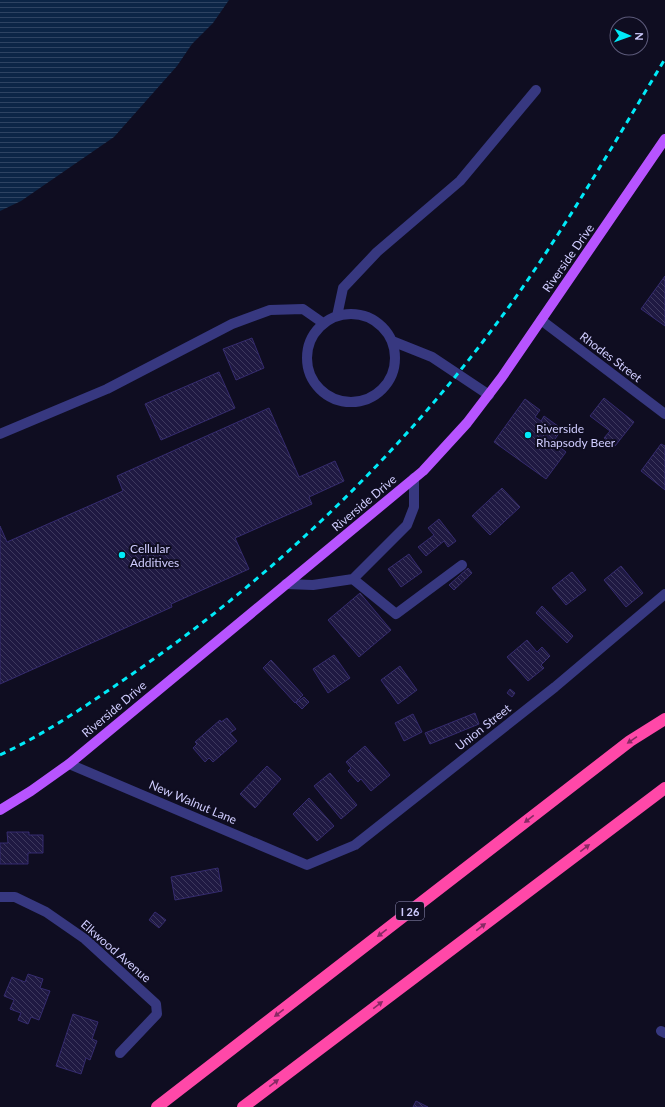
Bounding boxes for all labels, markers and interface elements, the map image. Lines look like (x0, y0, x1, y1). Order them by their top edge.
north arrow (609, 16, 649, 56)
text: N (633, 32, 646, 41)
street label: Riverside Drive (539, 221, 597, 295)
street label: Rhodes Street (577, 329, 646, 386)
place label: Riverside Rhapsody Beer (536, 421, 616, 450)
marker: Riverside Rhapsody Beer (523, 430, 533, 440)
street label: Riverside Drive (329, 472, 399, 534)
place label: Cellular Additives (130, 541, 179, 570)
marker: Cellular Additives (117, 550, 127, 560)
street label: Riverside Drive (79, 678, 149, 740)
street label: Union Street (452, 700, 514, 753)
one-way arrow (627, 736, 637, 744)
street label: New Walnut Lane (147, 777, 239, 827)
one-way arrow (524, 815, 535, 823)
one-way arrow (580, 844, 590, 852)
road number: I 26 (396, 902, 424, 920)
street label: Elkwood Avenue (78, 917, 154, 985)
one-way arrow (476, 922, 487, 931)
one-way arrow (377, 929, 388, 937)
one-way arrow (372, 1001, 383, 1009)
one-way arrow (274, 1008, 285, 1017)
one-way arrow (268, 1079, 279, 1088)

